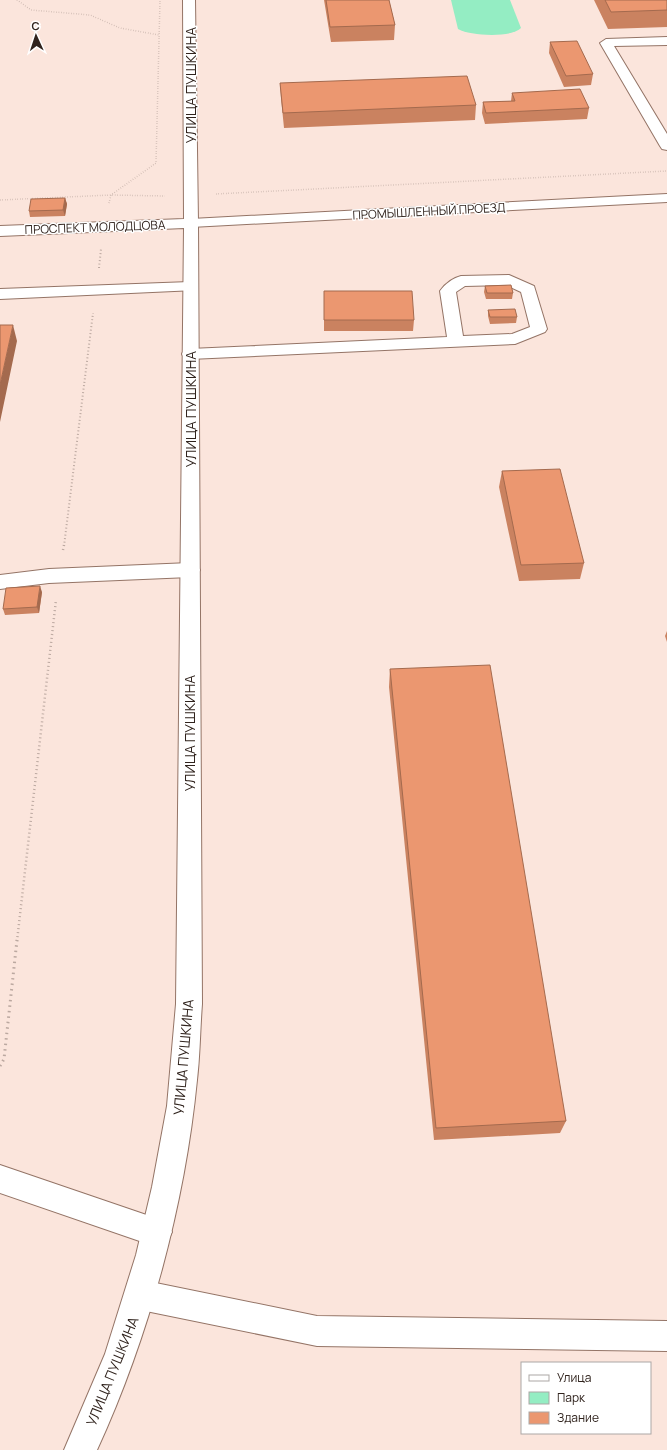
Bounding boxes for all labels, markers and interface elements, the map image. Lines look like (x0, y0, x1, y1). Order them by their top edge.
north arrow (16, 16, 56, 56)
text: С (31, 18, 40, 33)
street label: УЛИЦА ПУШКИНА (181, 27, 200, 143)
street label: ПРОМЫШЛЕННЫЙ ПРОЕЗД (352, 198, 506, 223)
street label: ПРОСПЕКТ МОЛОДЦОВА (24, 216, 166, 238)
street label: УЛИЦА ПУШКИНА (181, 351, 200, 467)
street label: УЛИЦА ПУШКИНА (180, 675, 199, 791)
street label: УЛИЦА ПУШКИНА (168, 998, 198, 1116)
street label: УЛИЦА ПУШКИНА (81, 1313, 143, 1428)
legend (521, 1362, 651, 1434)
text: Улица (557, 1369, 591, 1386)
text: Парк (557, 1389, 586, 1406)
text: Здание (557, 1409, 599, 1426)

